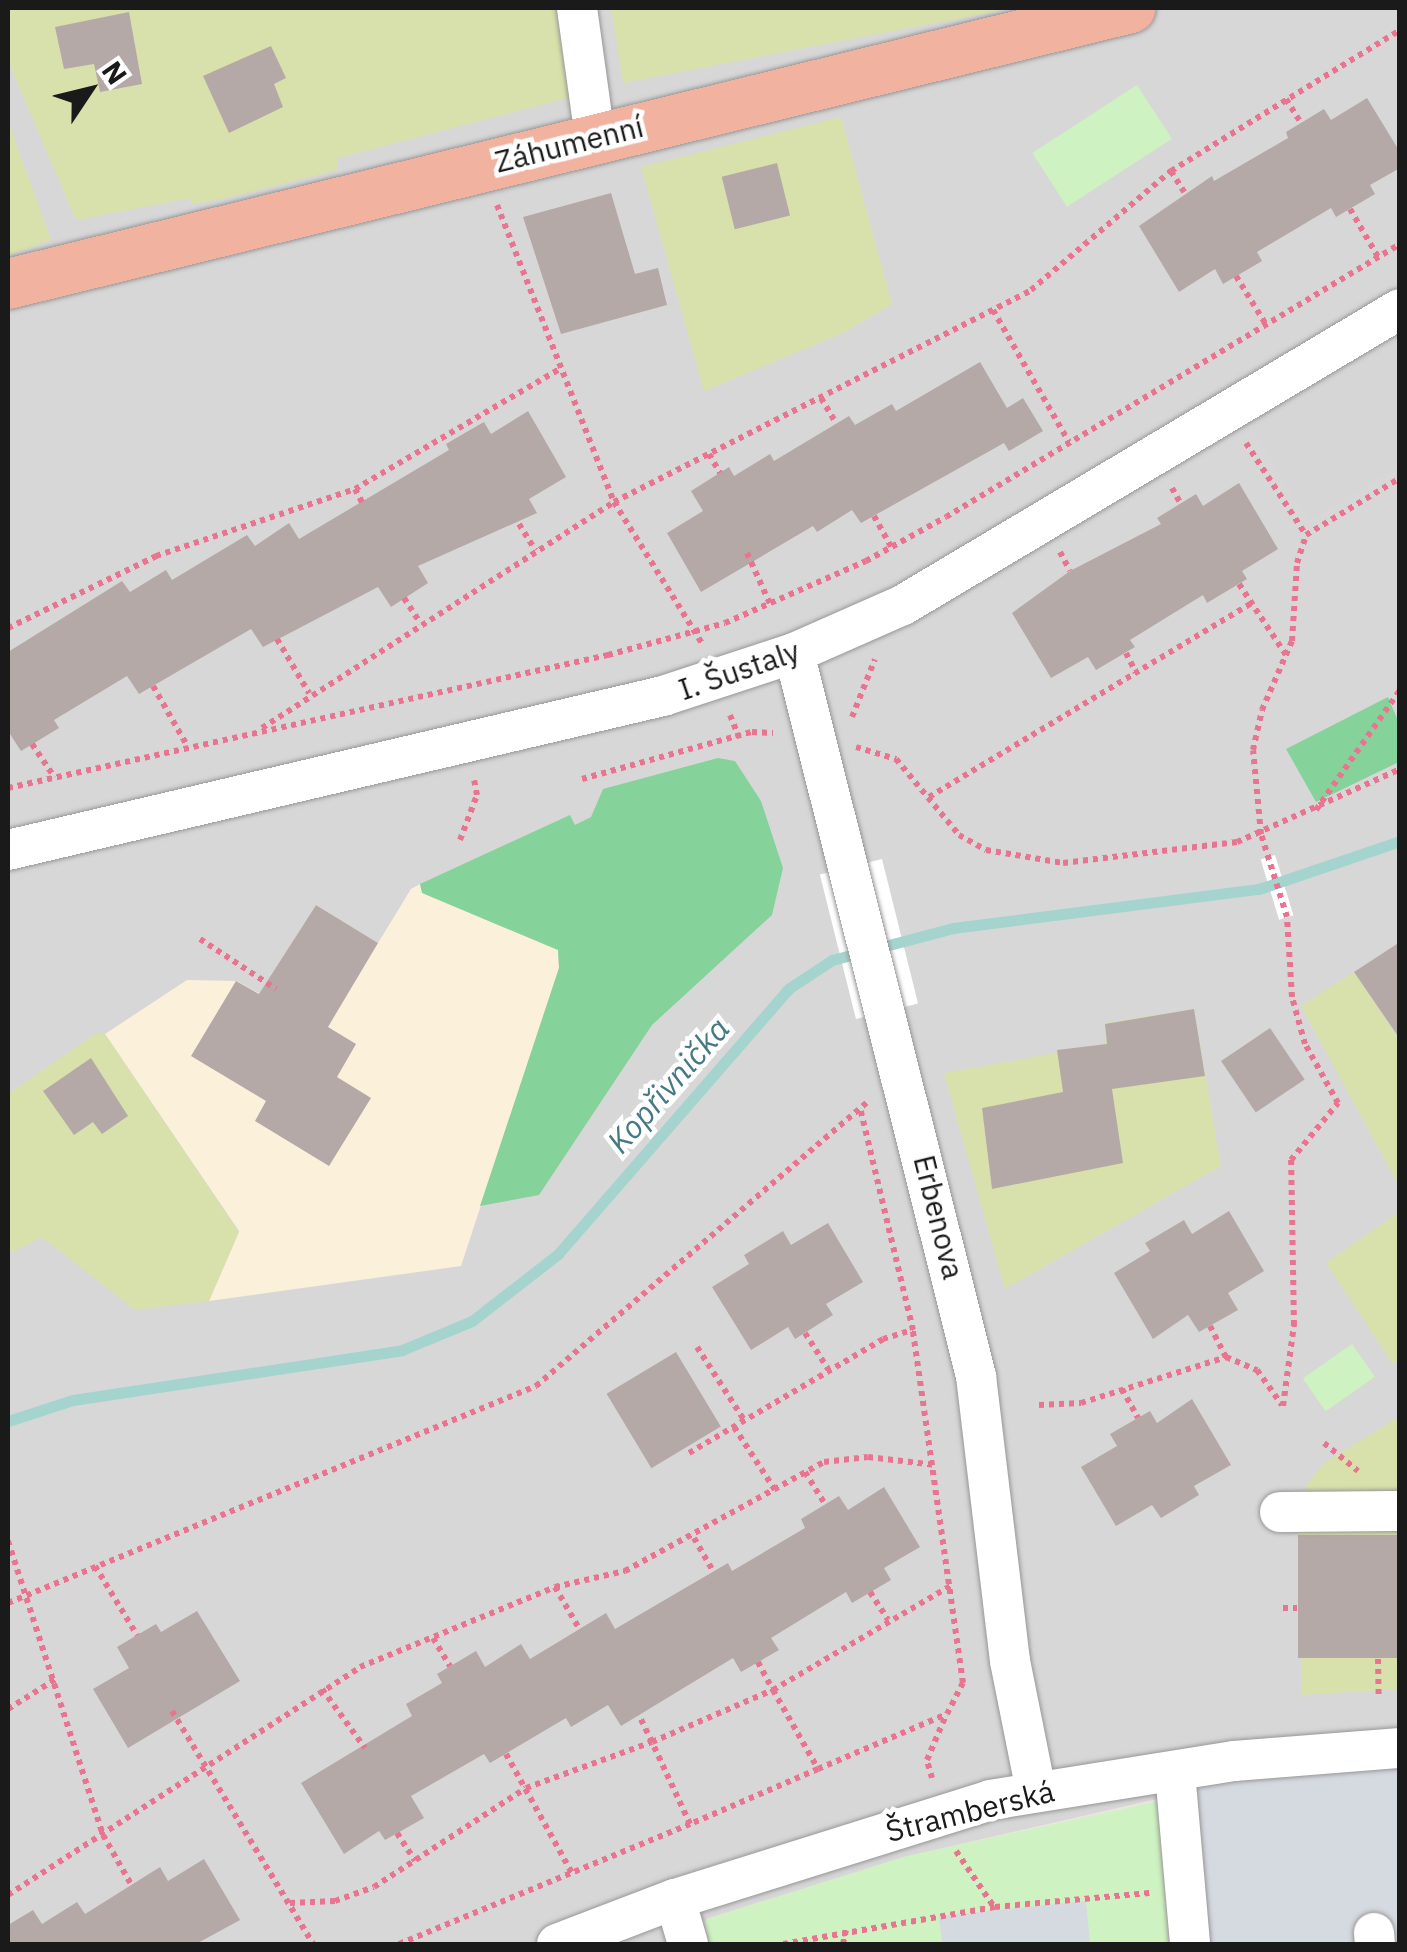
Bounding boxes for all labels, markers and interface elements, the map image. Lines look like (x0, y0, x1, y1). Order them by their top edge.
north arrow (40, 40, 140, 140)
text: N (94, 54, 136, 91)
street label: Záhumenní (491, 108, 647, 180)
street label: I. Šustaly (674, 633, 804, 707)
water label: Kopřivnička (599, 1010, 737, 1160)
street label: Erbenova (906, 1151, 972, 1283)
street label: Štramberská (882, 1773, 1058, 1849)

